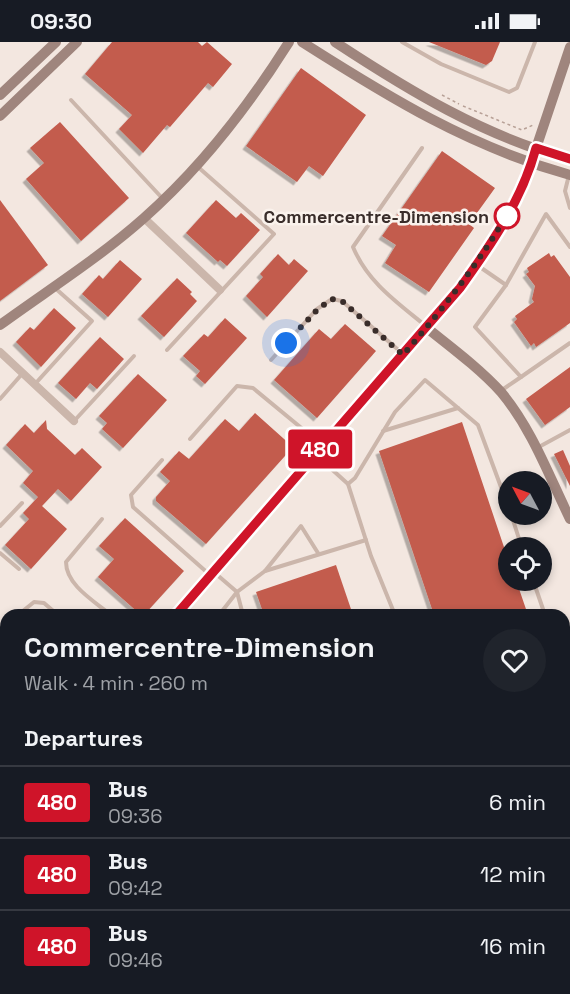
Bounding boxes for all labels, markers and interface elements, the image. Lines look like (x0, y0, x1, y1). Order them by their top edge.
text: 09:30 (30, 7, 92, 35)
marker: Commercentre-Dimension (494, 203, 520, 229)
place label: Commercentre-Dimension (264, 205, 489, 228)
your location (271, 328, 301, 358)
line badge: 480 (286, 430, 354, 468)
text: 480 (300, 436, 340, 463)
north arrow (498, 471, 552, 525)
map controls (498, 471, 552, 591)
button: locate (498, 537, 552, 591)
text: Commercentre-Dimension (24, 629, 375, 665)
button: heart (483, 629, 546, 692)
text: Walk · 4 min · 260 m (24, 670, 208, 696)
text: Departures (24, 724, 143, 752)
text: Bus (108, 775, 148, 803)
text: 6 min (489, 788, 546, 816)
text: 480 (37, 789, 77, 816)
text: 09:36 (108, 803, 162, 829)
text: Bus (108, 847, 148, 875)
text: 12 min (480, 860, 546, 888)
text: 480 (37, 861, 77, 888)
text: 09:42 (108, 875, 163, 901)
text: Bus (108, 919, 148, 947)
text: 16 min (480, 932, 546, 960)
text: 480 (37, 933, 77, 960)
text: 09:46 (108, 947, 163, 973)

